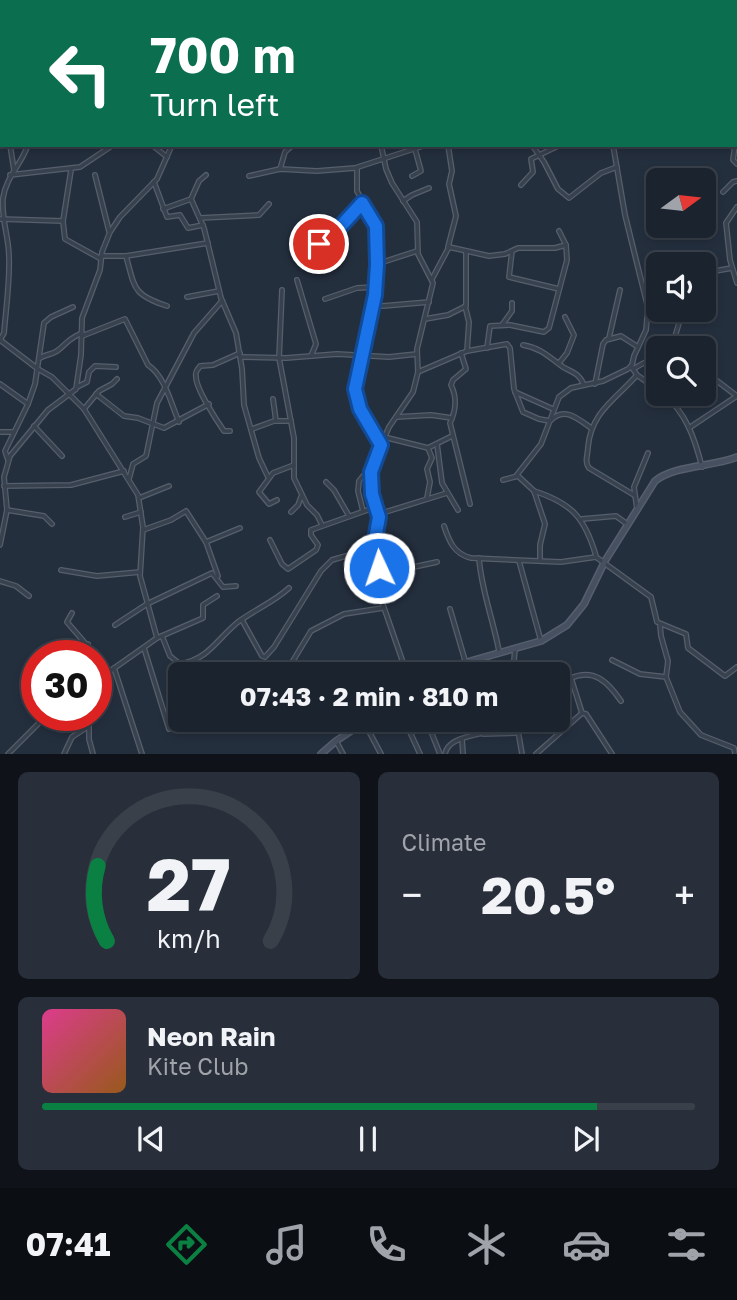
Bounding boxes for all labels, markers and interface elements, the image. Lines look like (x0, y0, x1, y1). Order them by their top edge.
text: 700 m (150, 25, 296, 84)
icon: left (35, 28, 126, 119)
text: Turn left (150, 85, 279, 123)
north arrow (646, 168, 716, 238)
map controls (646, 168, 716, 406)
pin (289, 214, 349, 274)
icon: arrive (300, 225, 338, 263)
button: sound (646, 252, 716, 322)
button: search (646, 336, 716, 406)
position arrow (342, 531, 416, 605)
speed limit sign: 30 (21, 640, 112, 731)
text: 07:43 · 2 min · 810 m (240, 681, 498, 712)
text: Climate (402, 828, 486, 856)
text: 27 (147, 841, 231, 928)
text: 20.5° (481, 863, 615, 925)
text: − (402, 872, 422, 917)
text: + (674, 872, 695, 917)
text: km/h (157, 923, 221, 954)
text: Neon Rain (147, 1021, 276, 1052)
text: Kite Club (147, 1052, 248, 1080)
icon: previous (132, 1120, 170, 1158)
icon: pause (349, 1120, 387, 1158)
icon: next (567, 1120, 605, 1158)
icon: directions (162, 1220, 211, 1269)
icon: music (262, 1220, 311, 1269)
icon: phone (362, 1220, 411, 1269)
icon: climate (462, 1220, 511, 1269)
icon: car (562, 1220, 611, 1269)
icon: filters (662, 1220, 711, 1269)
text: 07:41 (26, 1225, 111, 1263)

